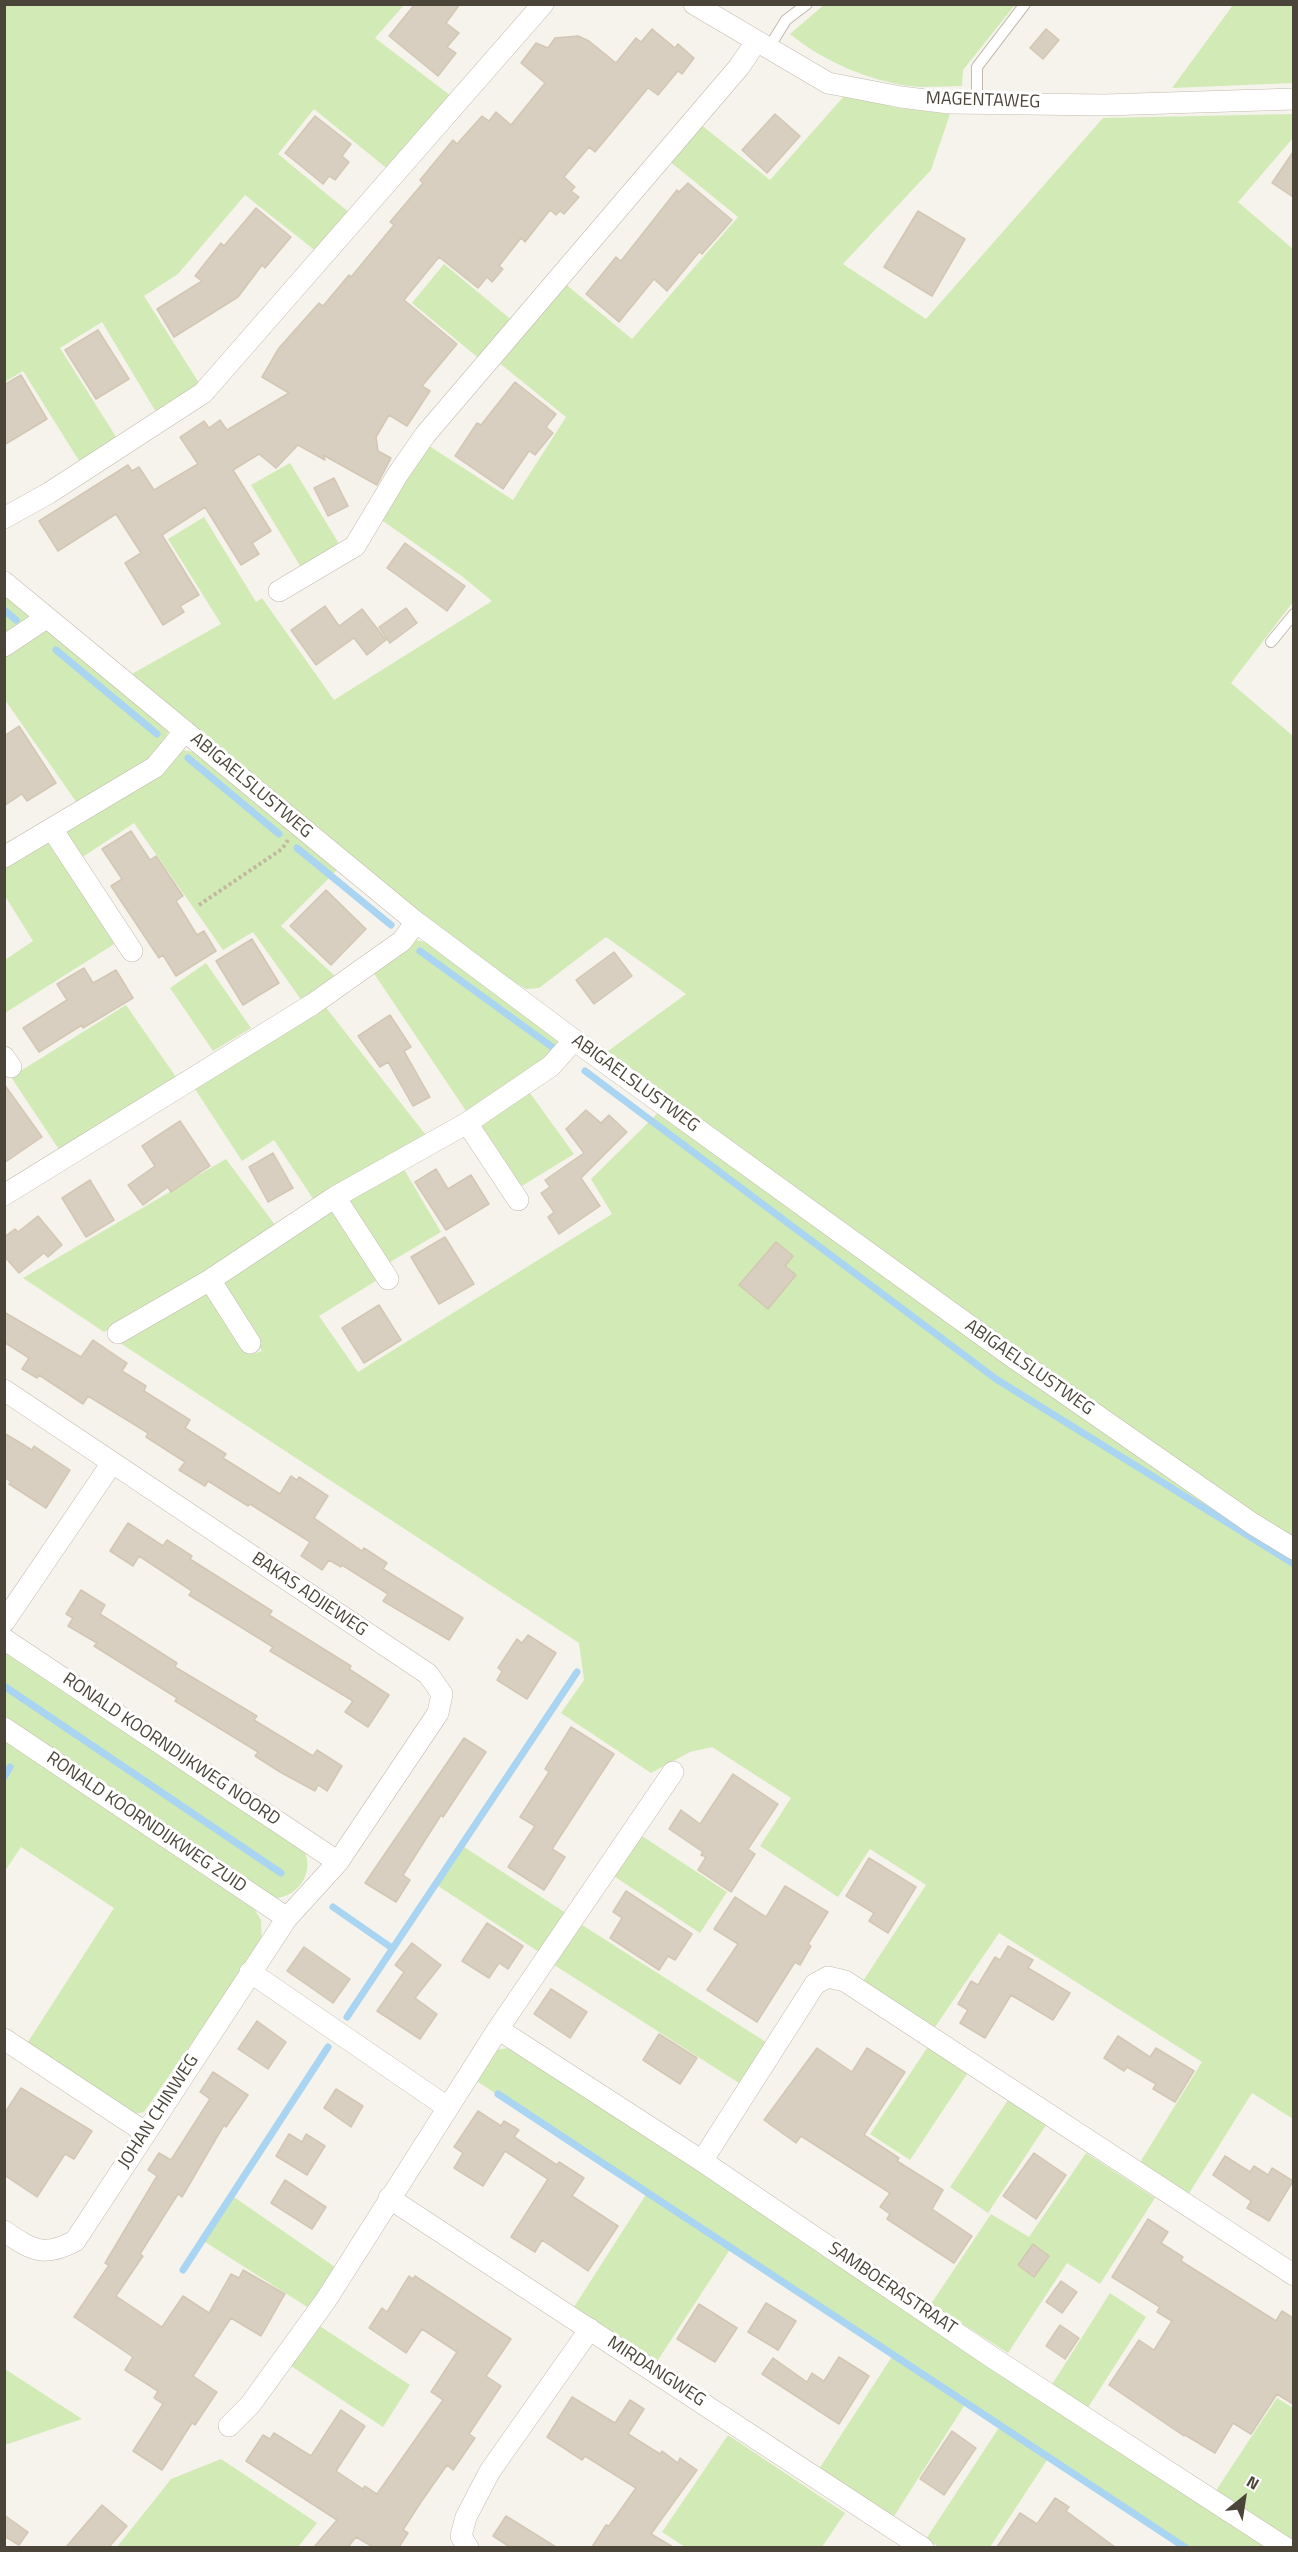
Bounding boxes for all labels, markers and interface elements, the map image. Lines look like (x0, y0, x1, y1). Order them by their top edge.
street label: MAGENTAWEG (925, 88, 1041, 114)
street label: ABIGAELSLUSTWEG (186, 729, 316, 843)
street label: ABIGAELSLUSTWEG (567, 1030, 703, 1138)
street label: ABIGAELSLUSTWEG (960, 1315, 1098, 1421)
street label: BAKAS ADJIEWEG (247, 1548, 371, 1642)
street label: RONALD KOORNDIJKWEG NOORD (58, 1669, 284, 1831)
street label: RONALD KOORNDIJKWEG ZUID (42, 1748, 250, 1898)
street label: JOHAN CHINWEG (114, 2051, 204, 2173)
street label: SAMBOERASTRAAT (824, 2238, 960, 2340)
street label: MIRDANGWEG (603, 2332, 709, 2412)
north arrow (1214, 2468, 1274, 2528)
text: N (1242, 2469, 1264, 2496)

